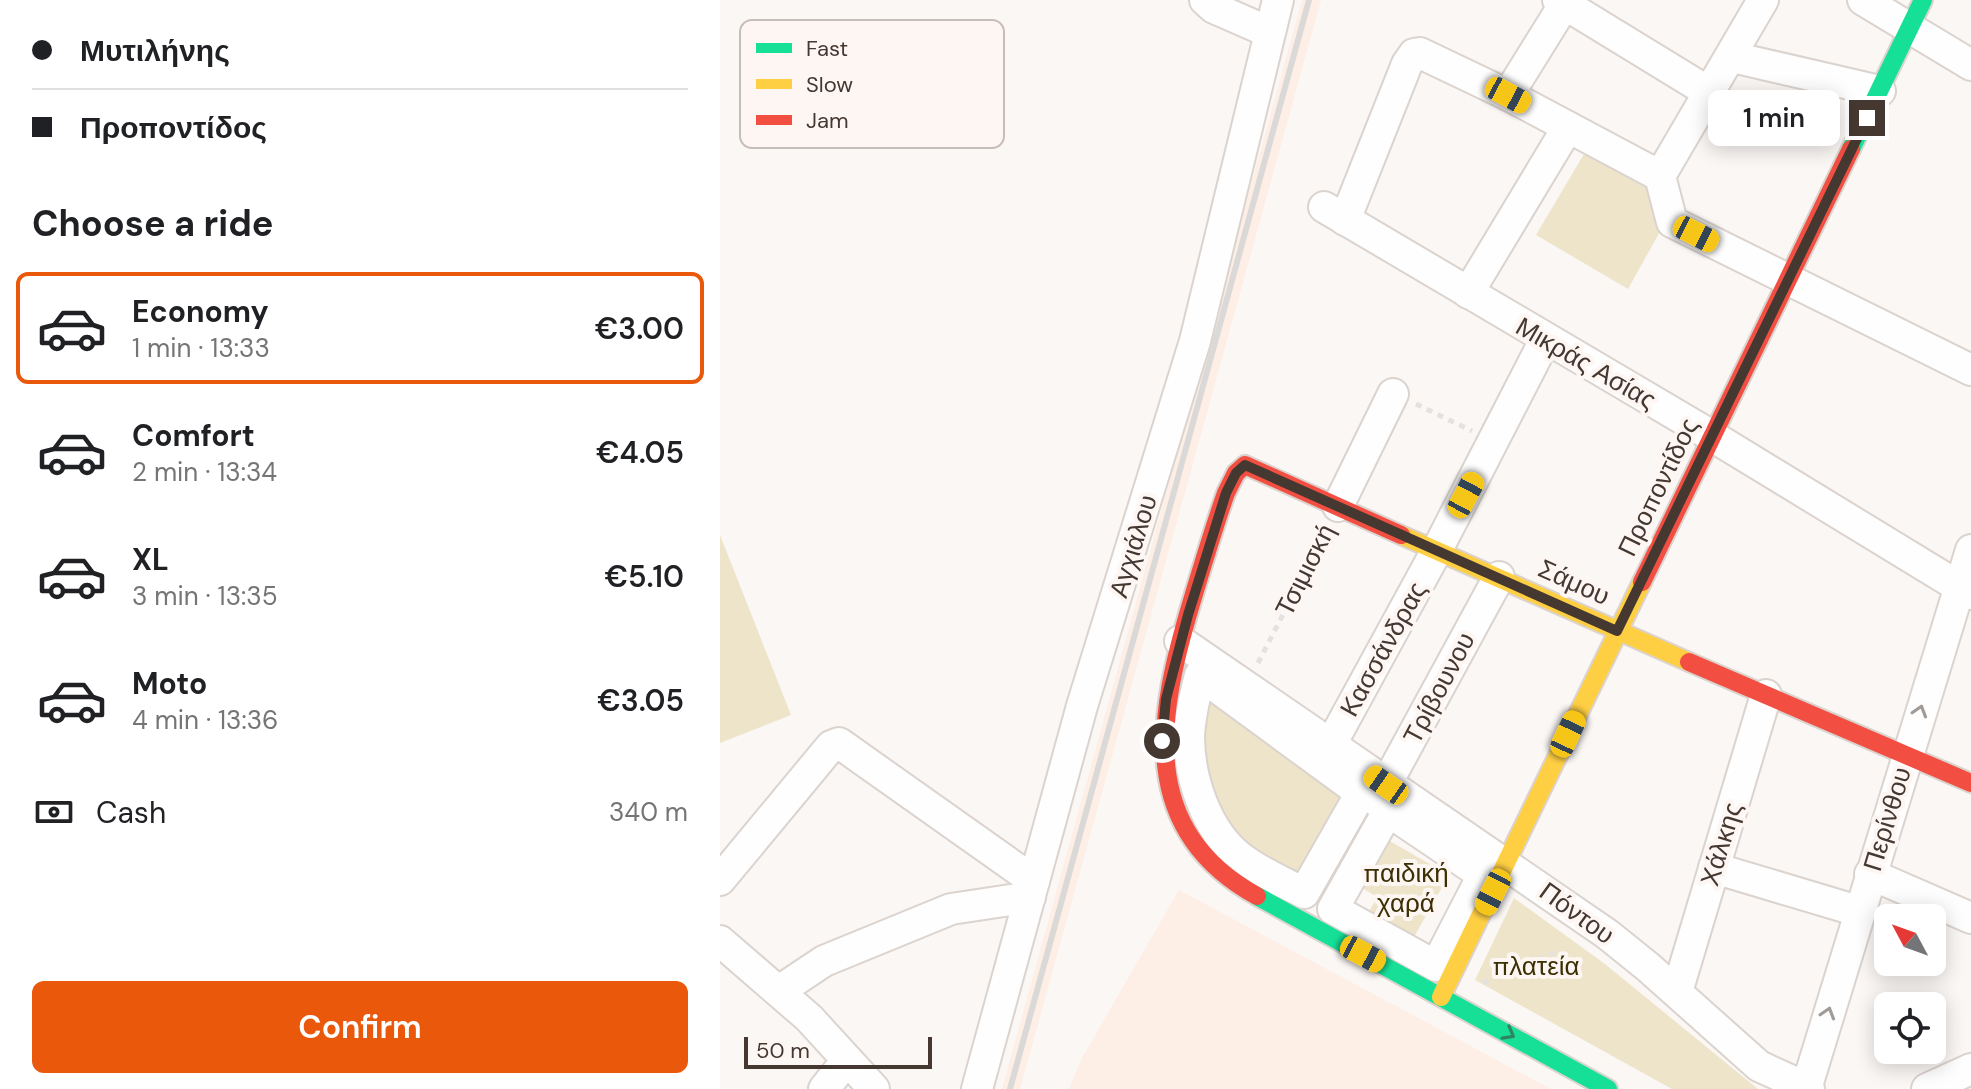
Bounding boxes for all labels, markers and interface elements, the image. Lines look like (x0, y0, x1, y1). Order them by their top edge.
legend (740, 20, 1004, 148)
text: Μυτιλήνης (80, 31, 230, 70)
text: Fast (806, 34, 848, 63)
text: Slow (806, 70, 853, 99)
car (1481, 73, 1535, 117)
callout: 1 min (1707, 90, 1839, 146)
route end (1849, 100, 1885, 136)
text: 1 min (1743, 101, 1805, 135)
text: Jam (806, 106, 849, 135)
text: Προποντίδος (80, 108, 267, 147)
text: Choose a ride (32, 200, 273, 247)
car (1669, 212, 1723, 256)
icon: car (36, 292, 108, 364)
text: Economy (132, 292, 269, 331)
text: €3.00 (595, 309, 684, 348)
street label: Μικράς Ασίας (1510, 309, 1662, 417)
text: 1 min · 13:33 (132, 331, 270, 365)
street label: Προποντίδος (1610, 412, 1706, 562)
icon: car (36, 416, 108, 488)
text: Comfort (132, 416, 255, 455)
text: €4.05 (596, 433, 684, 472)
text: 2 min · 13:34 (132, 455, 277, 489)
car (1444, 468, 1488, 522)
street label: Αγχιάλου (1101, 491, 1165, 601)
street label: Τσιμισκή (1267, 518, 1343, 622)
icon: car (36, 540, 108, 612)
text: XL (132, 540, 169, 579)
street label: Σάμου (1533, 551, 1615, 613)
text: €5.10 (604, 557, 684, 596)
street label: Κασσάνδρας (1332, 576, 1434, 722)
text: 3 min · 13:35 (132, 579, 278, 613)
street label: Τρίβουνου (1395, 626, 1483, 750)
icon: car (36, 664, 108, 736)
text: Moto (132, 664, 207, 703)
text: €3.05 (597, 681, 684, 720)
text: 4 min · 13:36 (132, 703, 278, 737)
one-way arrow (1911, 705, 1927, 718)
car (1547, 707, 1589, 761)
route start (1144, 723, 1180, 759)
car (1359, 761, 1413, 809)
street label: Περίνθου (1855, 763, 1919, 875)
icon: cash (32, 790, 76, 834)
text: Cash (96, 793, 166, 832)
text: 340 m (609, 795, 688, 829)
street label: Χάλκης (1692, 798, 1750, 890)
park label: παιδική χαρά (1363, 856, 1449, 920)
car (1471, 865, 1515, 919)
street label: Πόντου (1533, 874, 1621, 952)
north arrow (1874, 904, 1946, 976)
map controls (1874, 904, 1946, 1064)
car (1336, 932, 1390, 976)
park label: πλατεία (1492, 949, 1580, 983)
button: Confirm (32, 981, 688, 1073)
button: locate (1874, 992, 1946, 1064)
one-way arrow (1819, 1007, 1835, 1021)
one-way arrow (1501, 1025, 1516, 1040)
scale bar (744, 1033, 932, 1069)
text: 50 m (756, 1036, 810, 1065)

